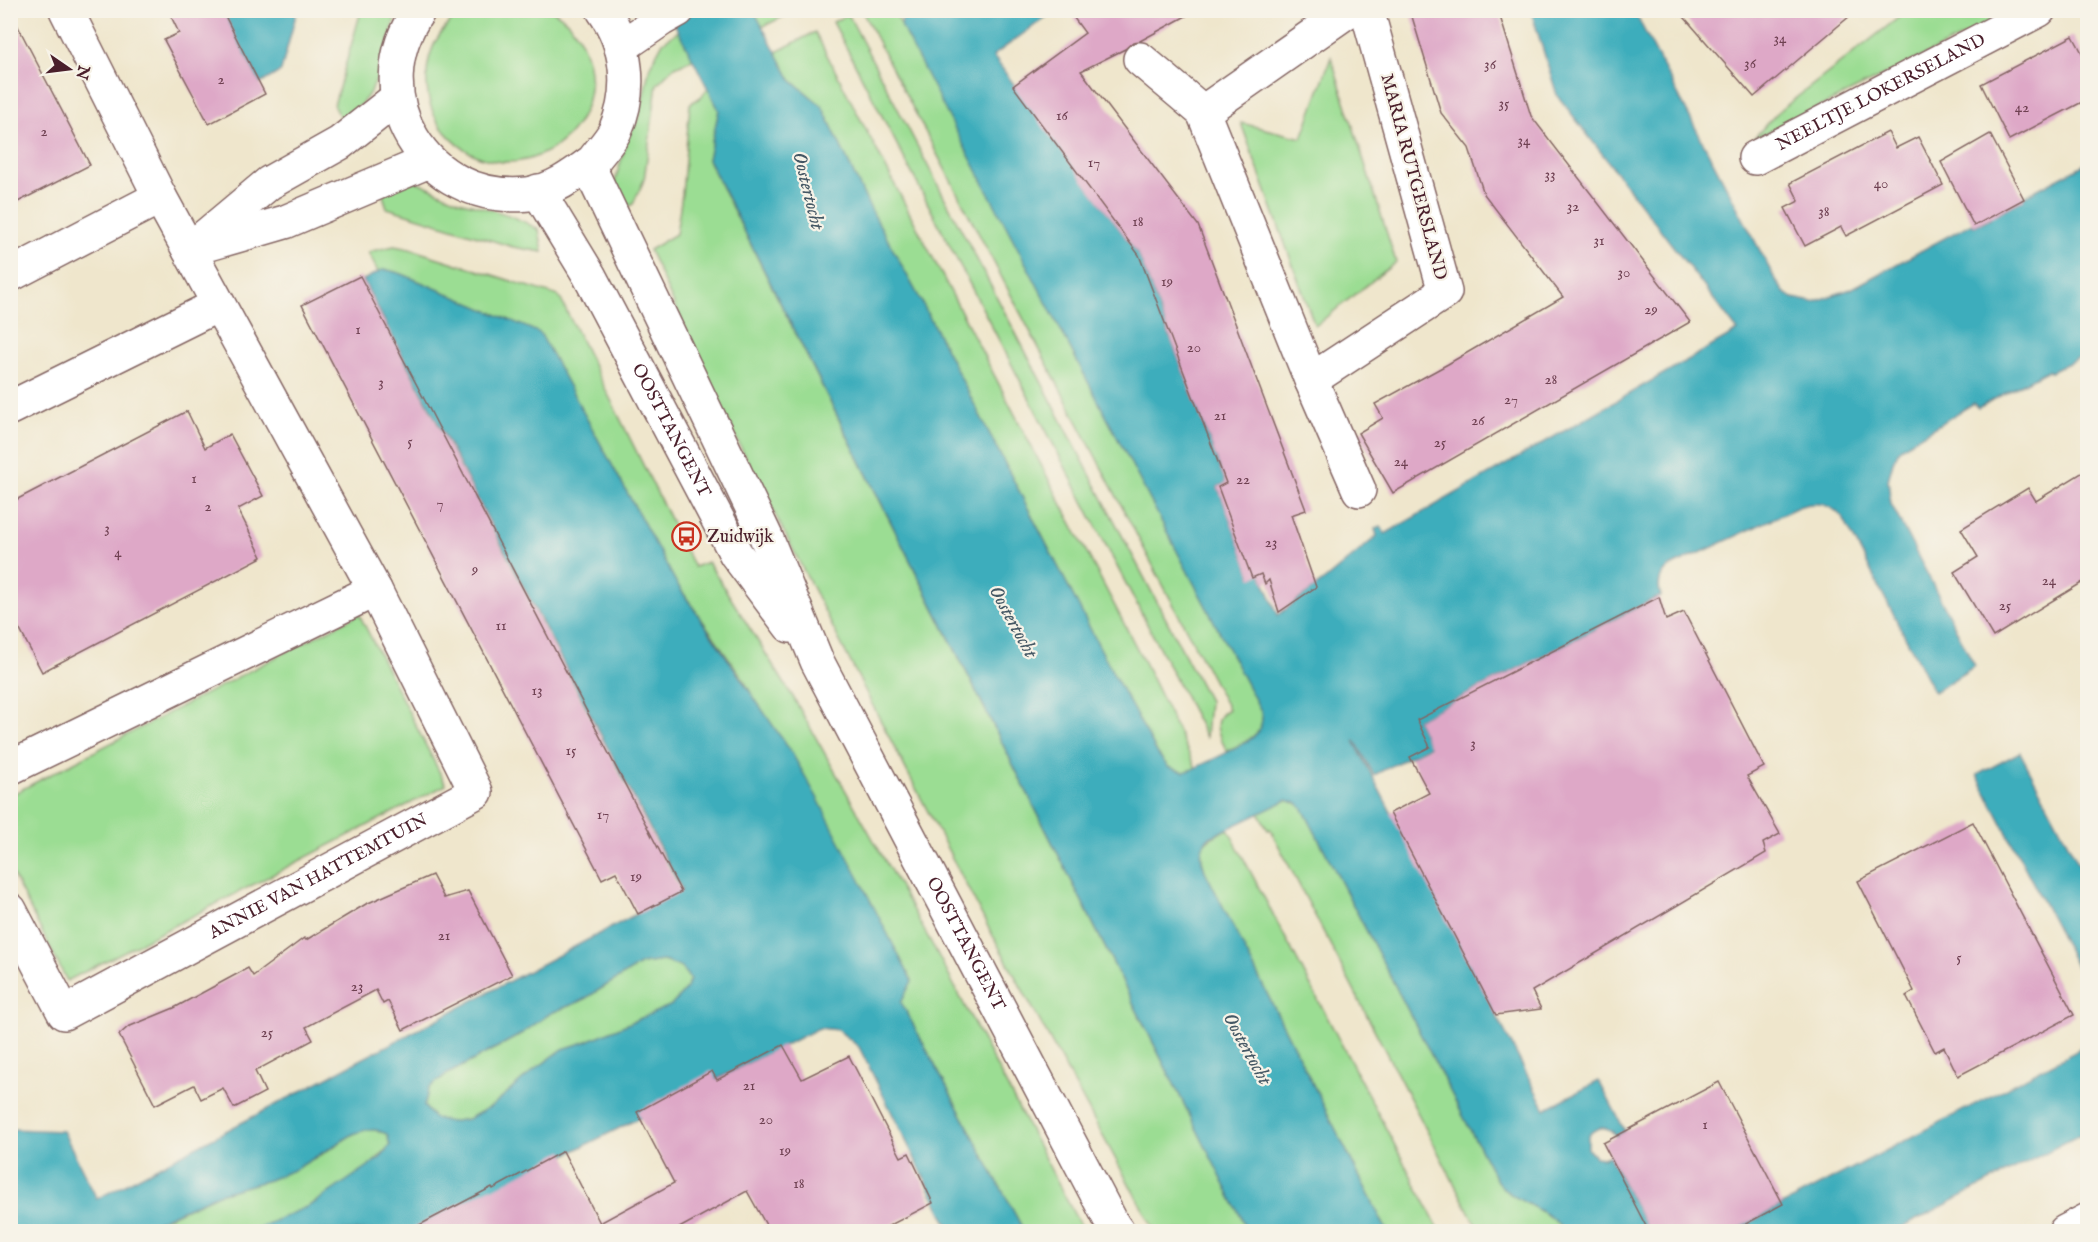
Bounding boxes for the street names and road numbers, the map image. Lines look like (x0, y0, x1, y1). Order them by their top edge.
street label: NEELTJE LOKERSELAND (1772, 28, 1990, 156)
street label: MARIA RUTGERSLAND (1374, 71, 1452, 283)
street label: OOSTTANGENT (626, 360, 716, 501)
street label: ANNIE VAN HATTEMTUIN (204, 808, 432, 945)
street label: OOSTTANGENT (921, 873, 1010, 1015)

